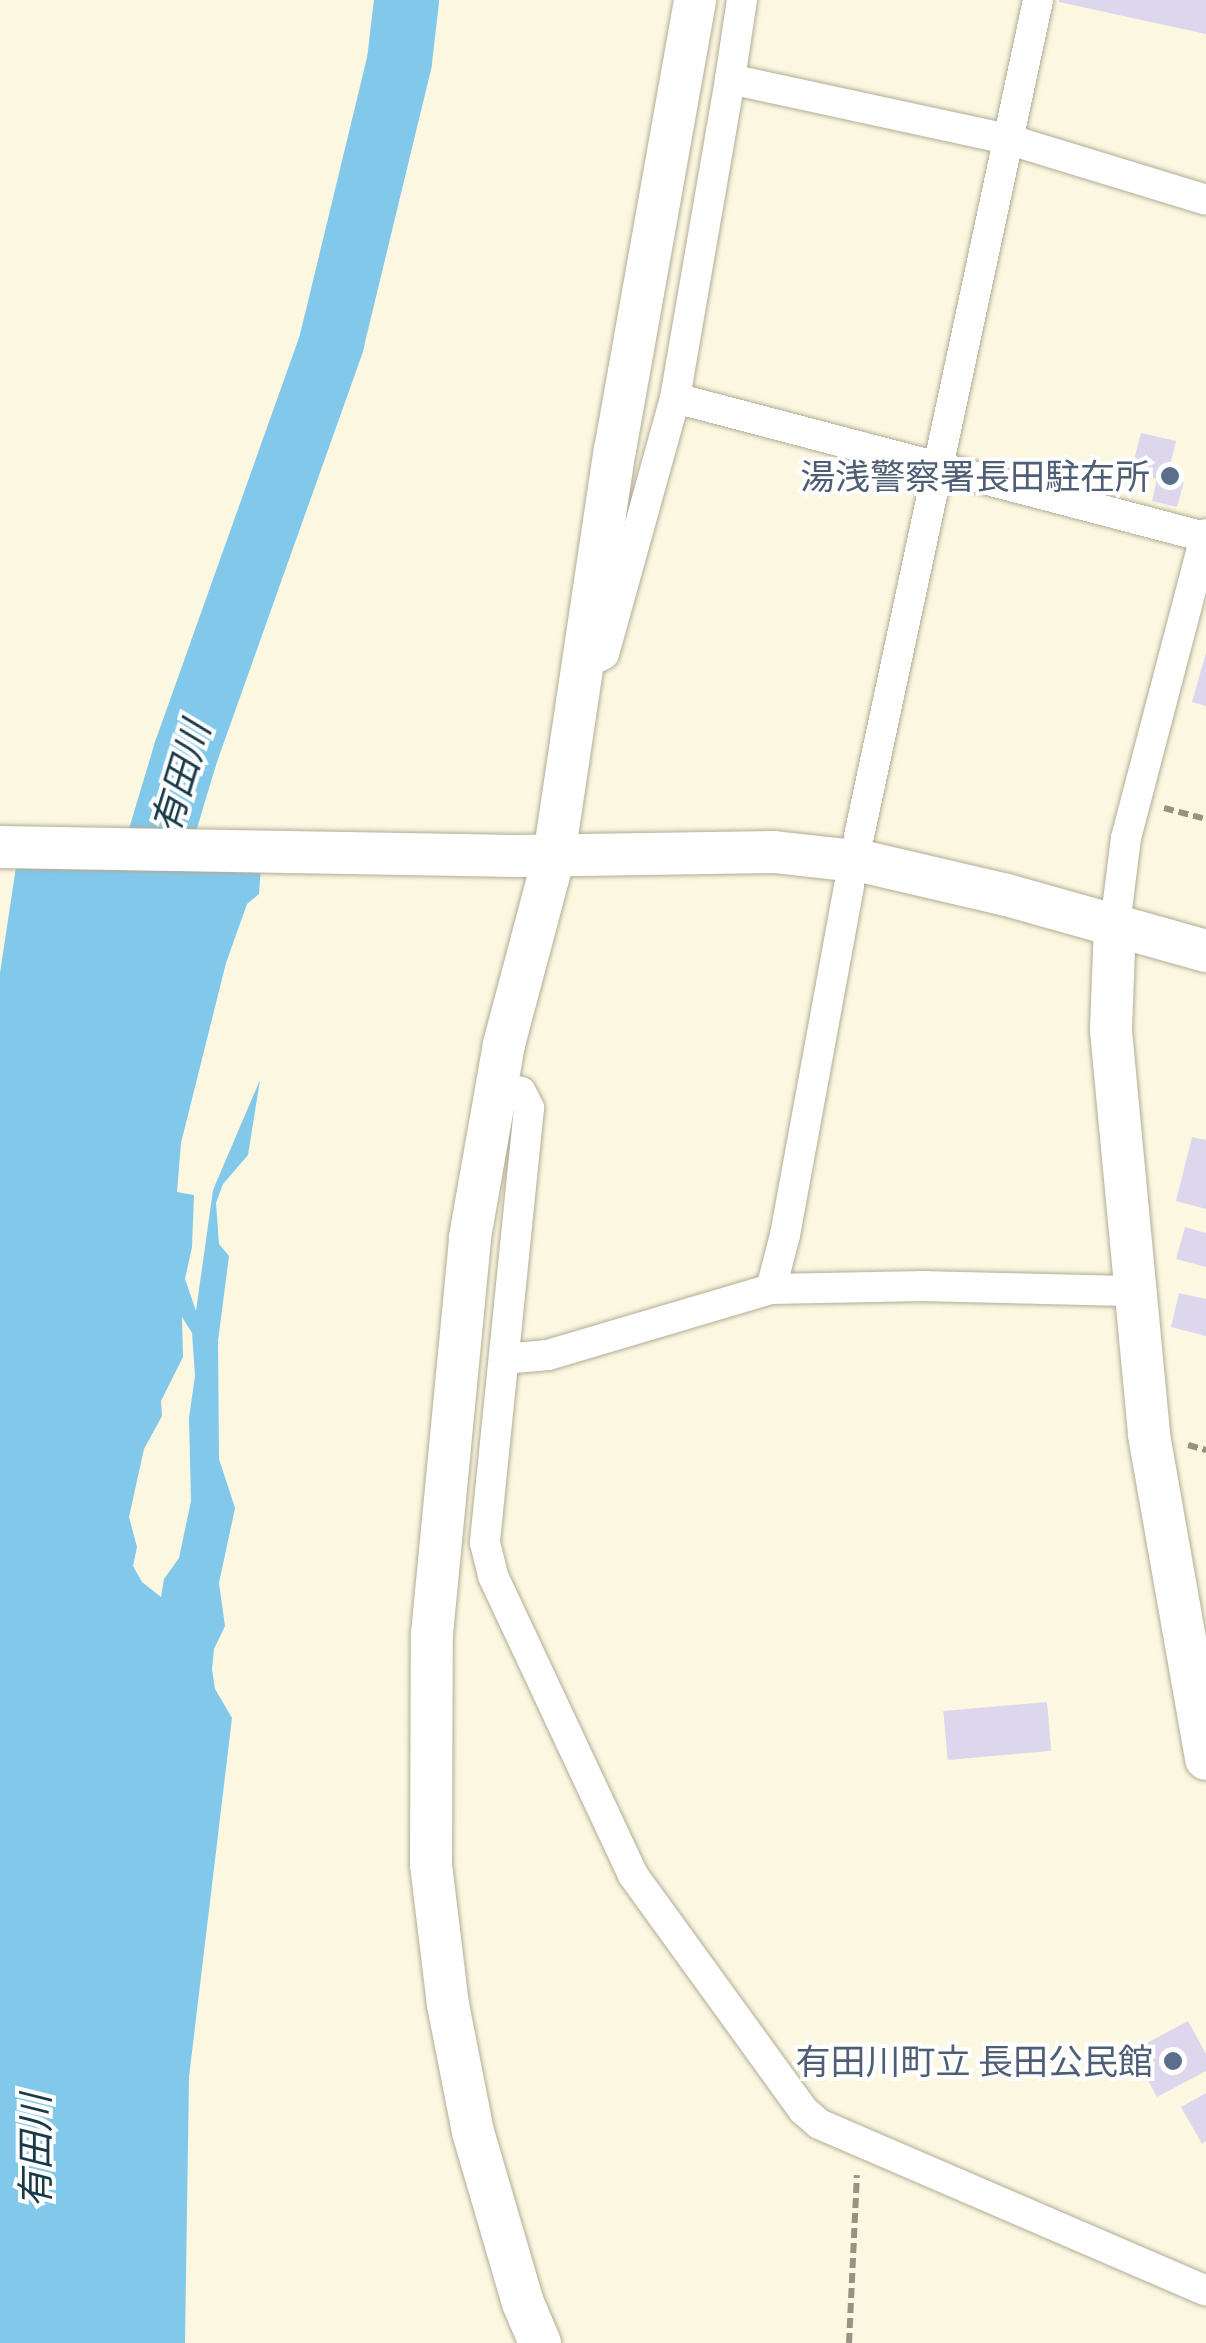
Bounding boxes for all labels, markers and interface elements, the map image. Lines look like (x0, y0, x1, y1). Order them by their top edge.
place label: 湯浅警察署長田駐在所 (800, 455, 1150, 497)
marker: 湯浅警察署長田駐在所 (1159, 465, 1181, 487)
water label: 有田川 (142, 716, 218, 838)
place label: 有田川町立 長田公民館 (796, 2040, 1153, 2082)
marker: 有田川町立 長田公民館 (1162, 2050, 1184, 2072)
water label: 有田川 (12, 2094, 58, 2208)

